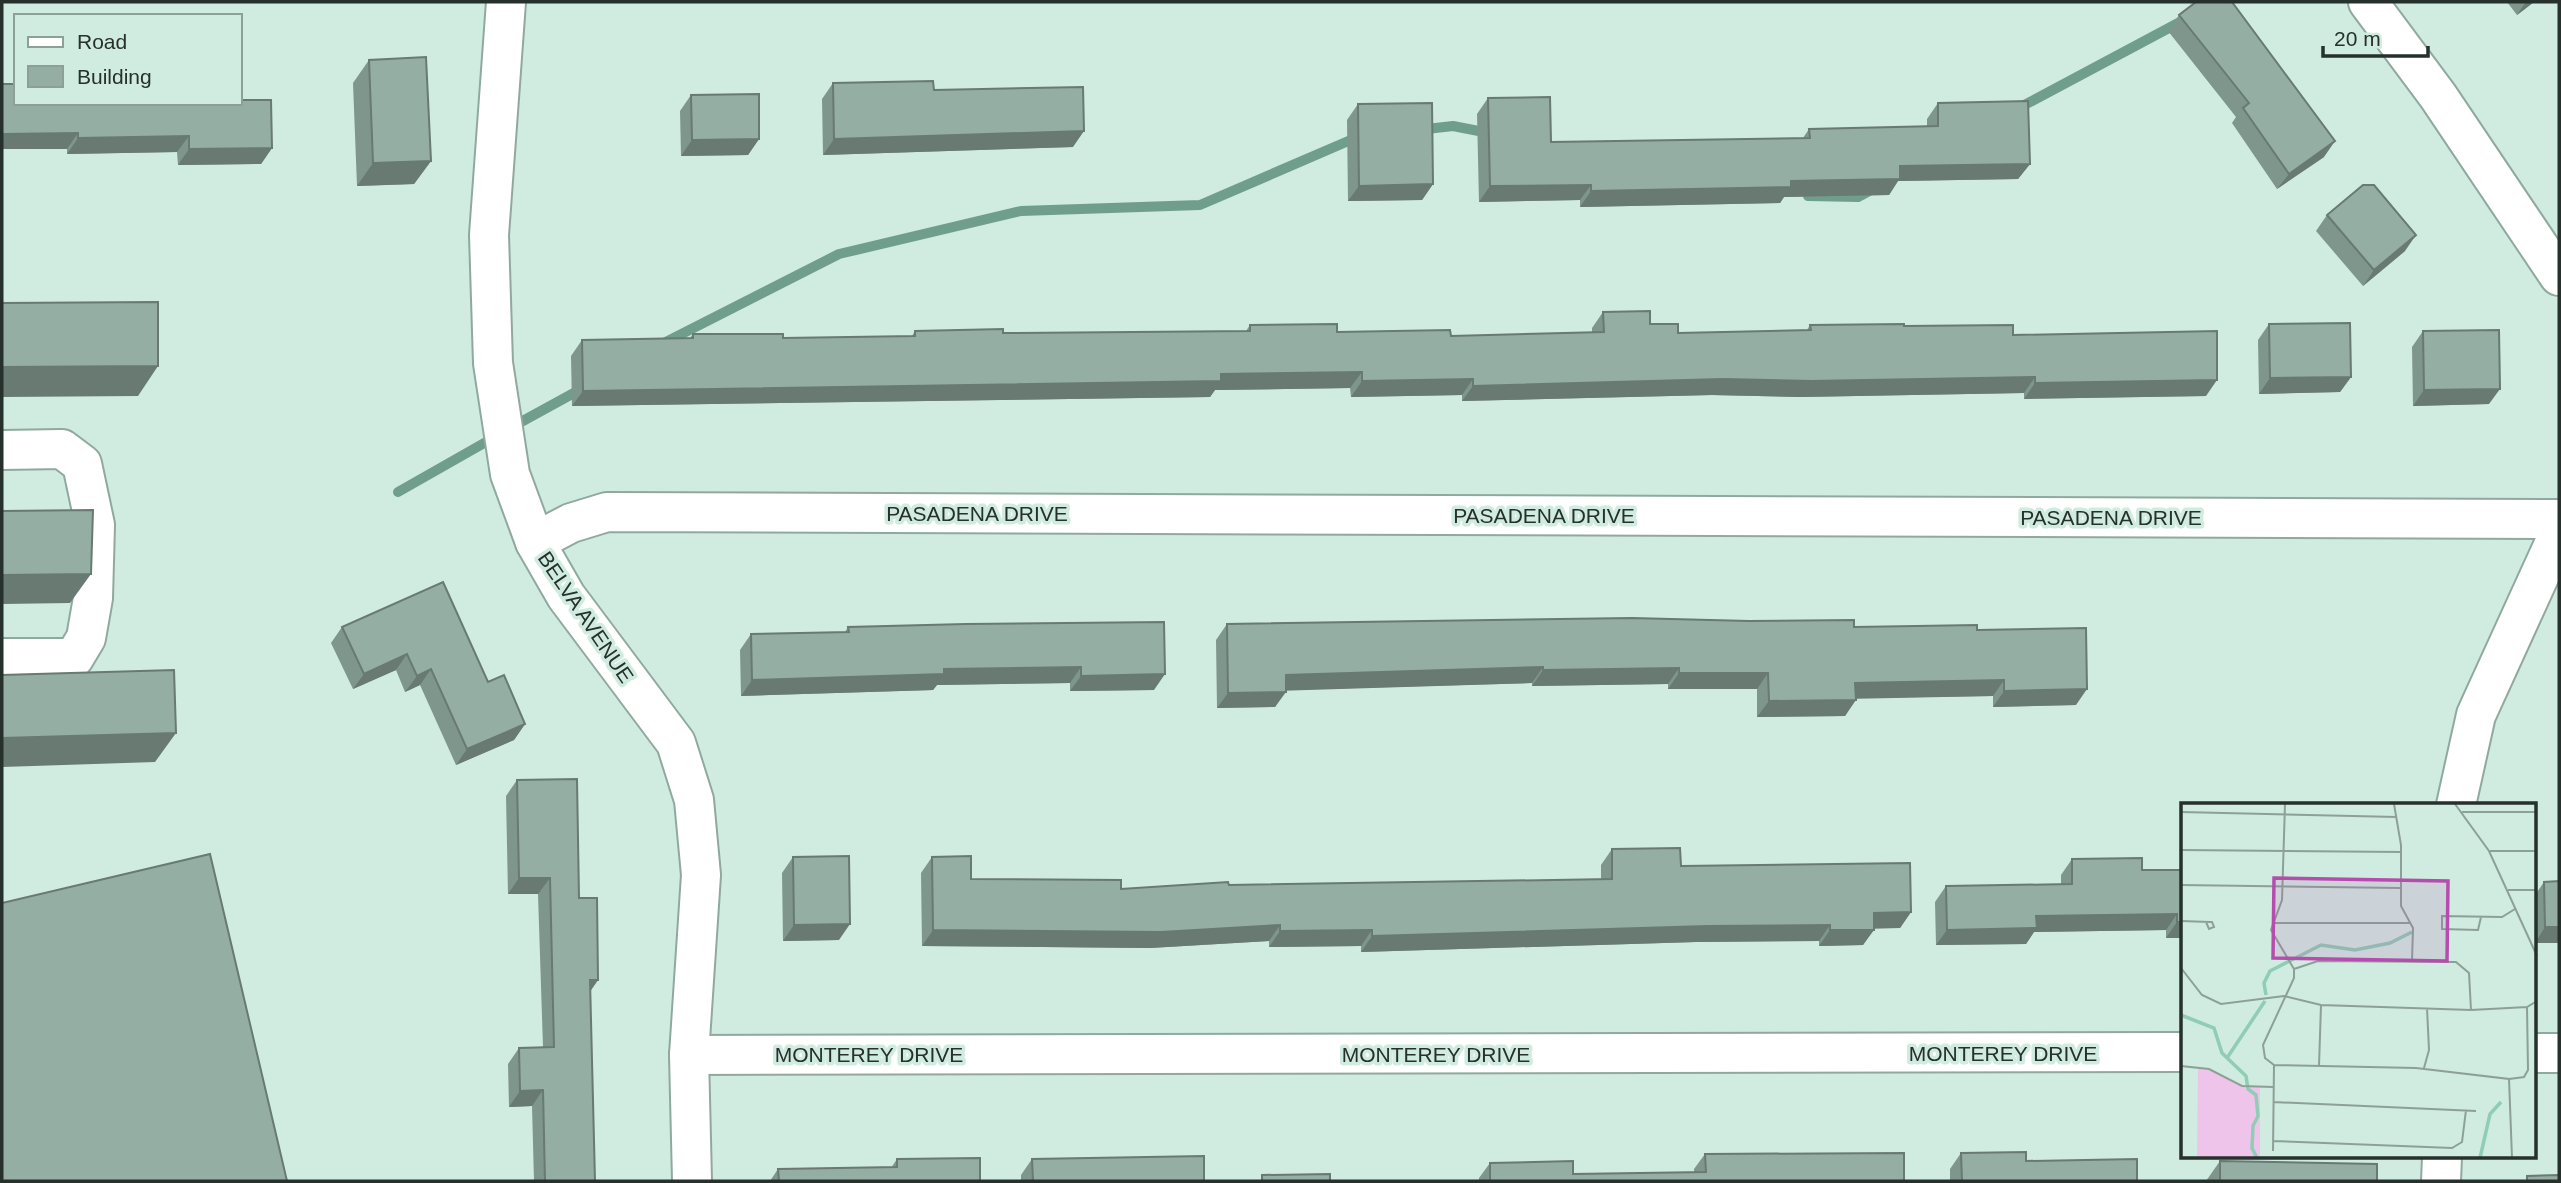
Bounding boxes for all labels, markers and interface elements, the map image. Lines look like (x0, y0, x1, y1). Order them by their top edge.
legend (14, 14, 242, 105)
scale bar (2323, 14, 2428, 58)
text: 20 m (2334, 27, 2381, 50)
text: Road (77, 30, 127, 53)
text: Building (77, 65, 152, 88)
street label: PASADENA DRIVE (886, 502, 1068, 525)
street label: PASADENA DRIVE (1453, 504, 1635, 527)
street label: PASADENA DRIVE (2020, 506, 2202, 529)
street label: BELVA AVENUE (534, 547, 638, 687)
inset map (2181, 803, 2536, 1158)
street label: MONTEREY DRIVE (1909, 1042, 2097, 1065)
street label: MONTEREY DRIVE (775, 1043, 963, 1066)
street label: MONTEREY DRIVE (1342, 1043, 1530, 1066)

